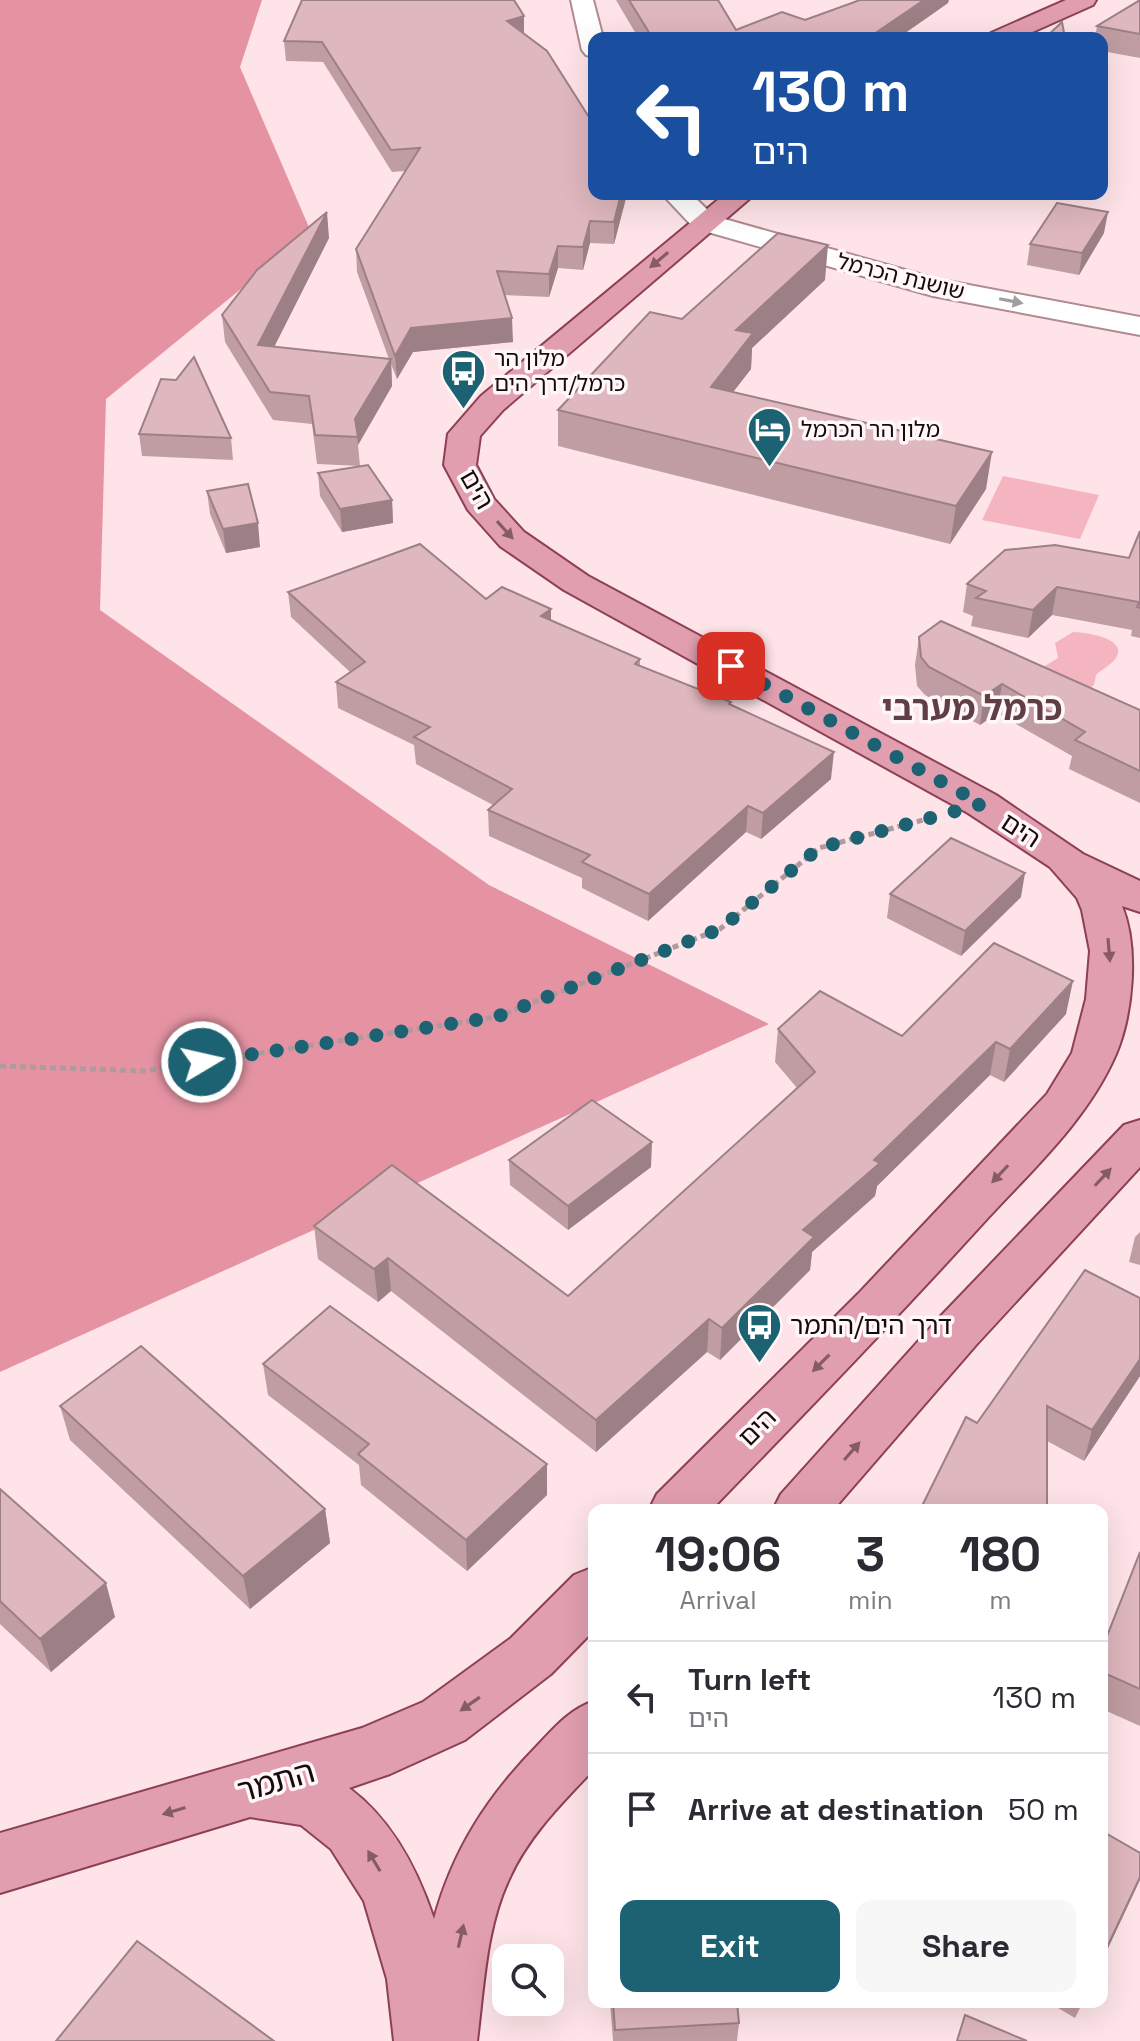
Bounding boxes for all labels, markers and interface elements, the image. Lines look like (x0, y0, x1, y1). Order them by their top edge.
text: 130 m (752, 56, 910, 127)
icon: left (620, 64, 724, 168)
text: הים (752, 129, 809, 175)
street label: שושנת הכרמל (834, 247, 968, 305)
one-way arrow (650, 251, 669, 269)
one-way arrow (999, 296, 1024, 308)
place label: מלון הר כרמל/דרך הים (494, 344, 625, 397)
bus stop icon: מלון הר כרמל/דרך הים (439, 347, 487, 410)
hotel icon: מלון הר הכרמל (746, 405, 794, 468)
place label: מלון הר הכרמל (801, 415, 940, 443)
street label: הים (452, 463, 502, 515)
one-way arrow (495, 520, 513, 539)
pin (697, 632, 765, 700)
icon: arrive (709, 644, 753, 688)
district label: כרמל מערבי (881, 687, 1063, 730)
street label: הים (995, 805, 1047, 855)
one-way arrow (1103, 937, 1116, 962)
position arrow (160, 1020, 244, 1104)
one-way arrow (991, 1165, 1009, 1184)
one-way arrow (1093, 1168, 1111, 1187)
bus stop icon: דרך הים/התמר (735, 1301, 783, 1364)
place label: דרך הים/התמר (790, 1308, 952, 1342)
one-way arrow (812, 1353, 831, 1372)
street label: הים (730, 1400, 784, 1454)
one-way arrow (843, 1442, 860, 1462)
text: 19:06 (655, 1524, 781, 1585)
text: 3 (856, 1524, 885, 1585)
text: 180 (960, 1524, 1041, 1585)
text: Arrival (679, 1583, 757, 1617)
text: min (848, 1583, 893, 1617)
text: m (989, 1583, 1012, 1617)
text: Turn left (688, 1660, 811, 1699)
icon: left (620, 1675, 664, 1719)
text: 130 m (993, 1678, 1076, 1717)
one-way arrow (459, 1696, 480, 1711)
text: הים (688, 1701, 729, 1735)
street label: התמר (233, 1751, 319, 1811)
icon: arrive (620, 1787, 664, 1831)
text: Arrive at destination (688, 1790, 984, 1829)
text: 50 m (1008, 1790, 1079, 1829)
one-way arrow (162, 1805, 186, 1818)
one-way arrow (367, 1850, 381, 1872)
button: Exit (620, 1900, 840, 1992)
button: Share (856, 1900, 1076, 1992)
one-way arrow (455, 1924, 467, 1949)
map controls (492, 1944, 564, 2016)
button: search (492, 1944, 564, 2016)

